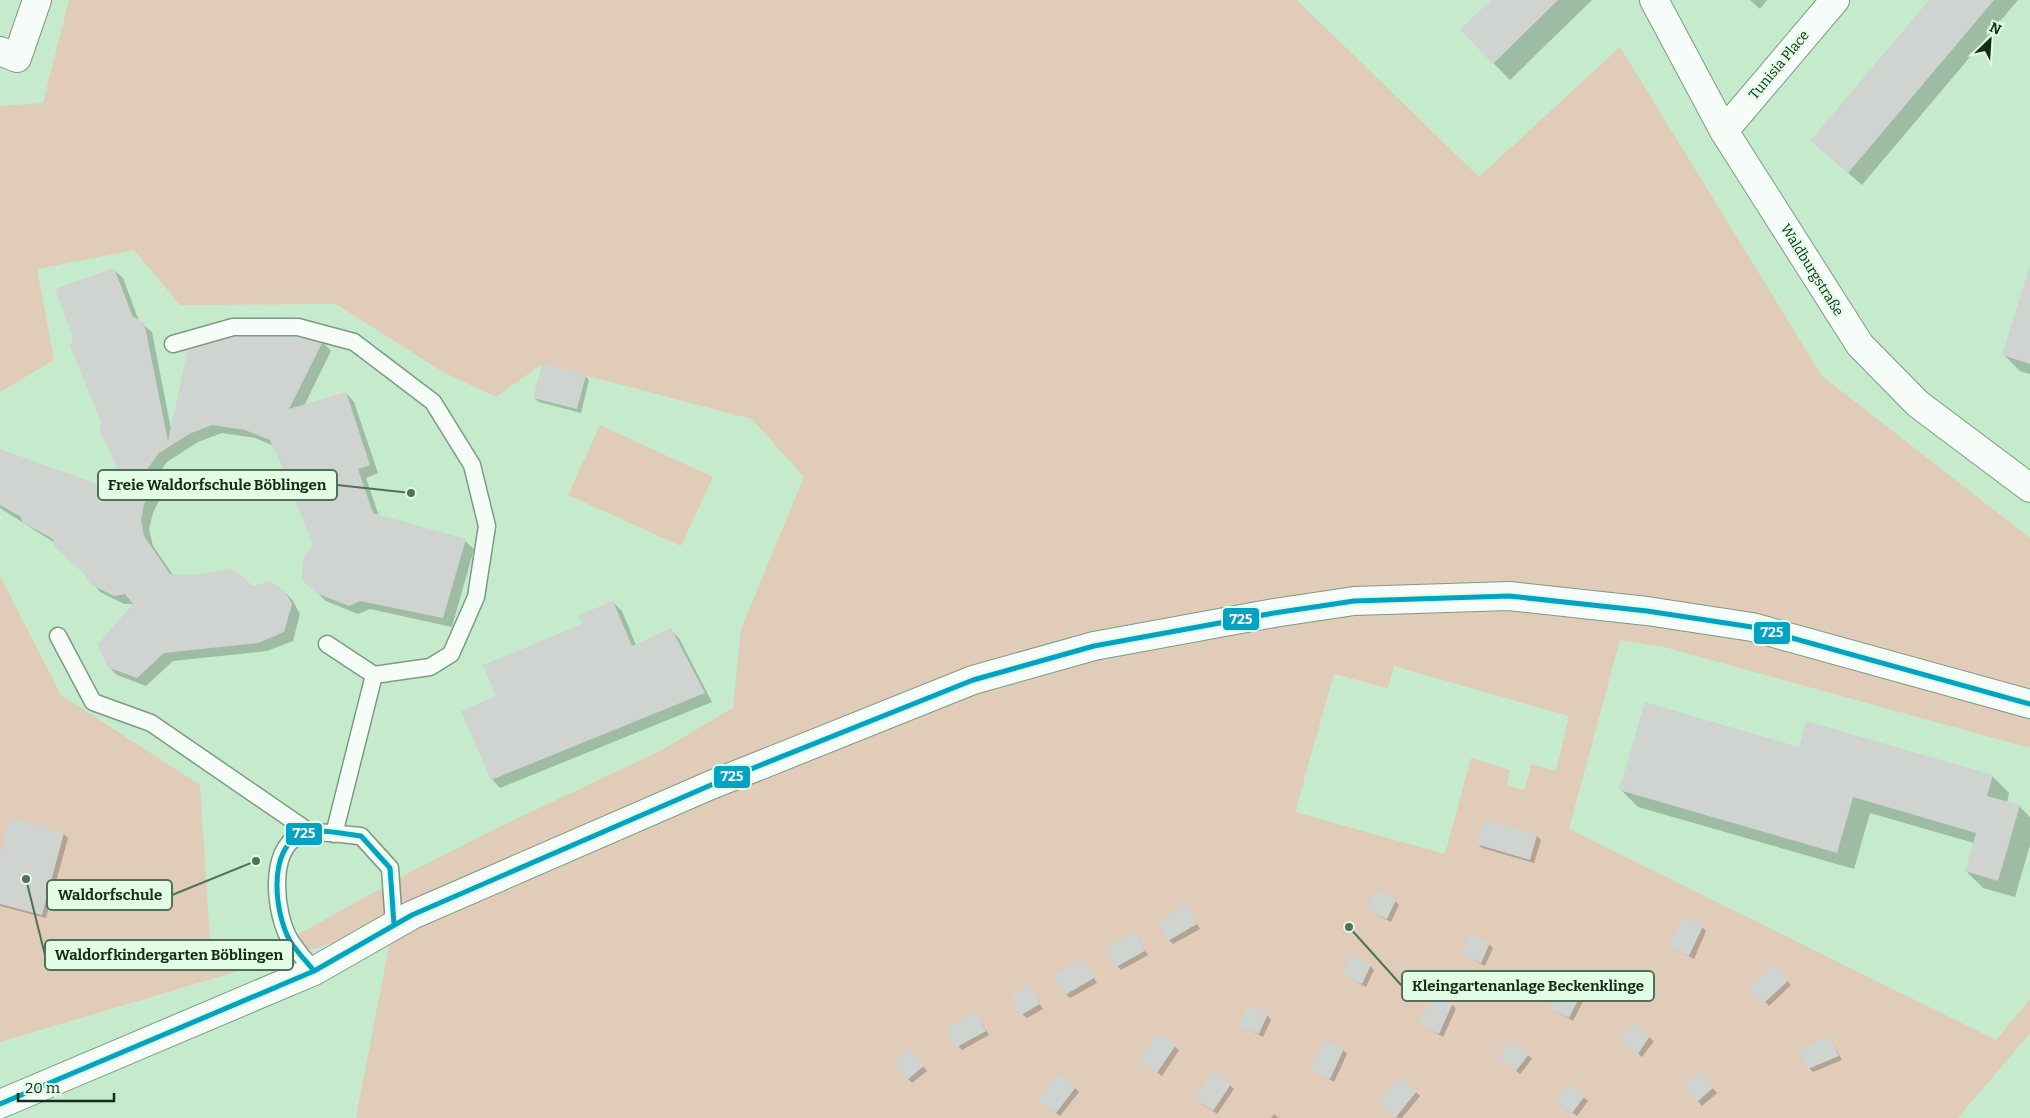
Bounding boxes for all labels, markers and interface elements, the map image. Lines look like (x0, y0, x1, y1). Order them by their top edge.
north arrow (1965, 15, 2015, 65)
text: N (1987, 19, 2004, 39)
street label: Tunisia Place (1745, 27, 1813, 103)
street label: Waldburgstraße (1777, 221, 1847, 319)
callout: Freie Waldorfschule Böblingen (98, 470, 337, 500)
text: Freie Waldorfschule Böblingen (108, 476, 327, 494)
line badge: 725 (1222, 607, 1260, 631)
text: 725 (1229, 611, 1253, 628)
line badge: 725 (1753, 621, 1791, 645)
text: 725 (1760, 624, 1784, 641)
line badge: 725 (713, 765, 751, 789)
text: 725 (720, 768, 744, 785)
line badge: 725 (285, 822, 323, 846)
text: 725 (292, 825, 316, 842)
callout: Waldorfschule (47, 880, 172, 910)
text: Waldorfschule (58, 886, 162, 904)
callout: Waldorfkindergarten Böblingen (45, 940, 293, 970)
text: Waldorfkindergarten Böblingen (55, 946, 283, 964)
callout: Kleingartenanlage Beckenklinge (1402, 971, 1654, 1001)
text: Kleingartenanlage Beckenklinge (1412, 977, 1644, 995)
scale bar (18, 1070, 114, 1102)
text: 20 m (25, 1079, 61, 1097)

